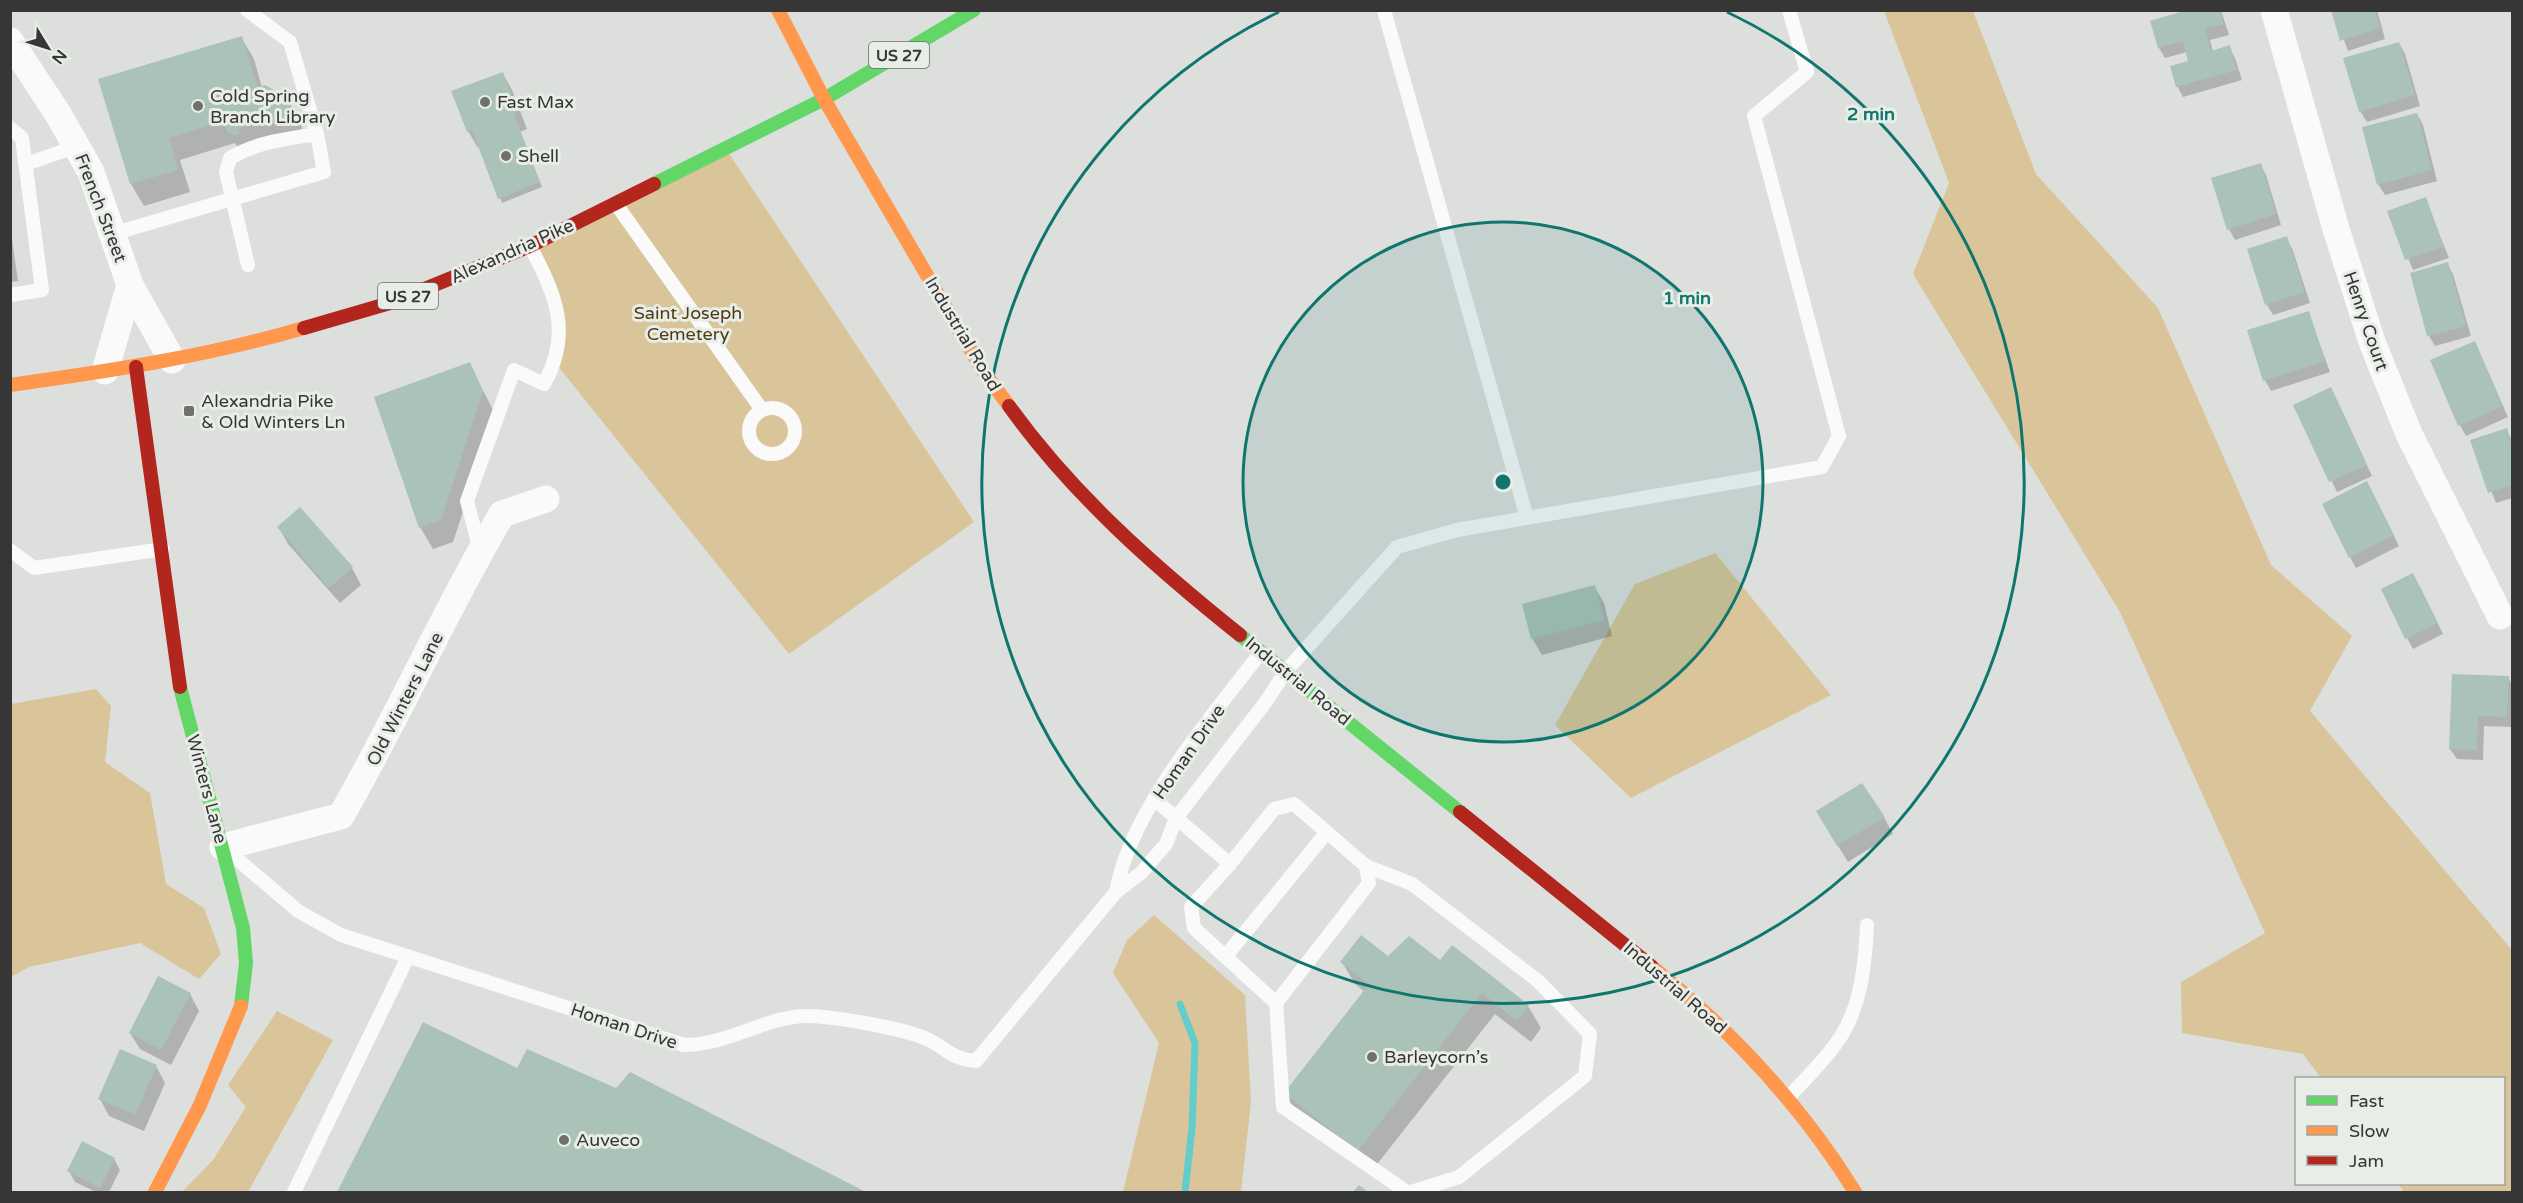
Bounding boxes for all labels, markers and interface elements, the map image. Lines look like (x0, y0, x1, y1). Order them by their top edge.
north arrow (18, 18, 78, 78)
road number: US 27 (869, 42, 929, 68)
text: N (47, 45, 71, 68)
place label: Cold Spring Branch Library (210, 85, 336, 128)
place label: Fast Max (497, 91, 574, 113)
marker: Fast Max (478, 95, 492, 109)
marker: Cold Spring Branch Library (191, 99, 205, 113)
text: 2 min (1847, 103, 1895, 125)
place label: Shell (518, 145, 559, 167)
marker: Shell (499, 149, 513, 163)
street label: French Street (70, 150, 132, 266)
street label: Alexandria Pike (447, 214, 577, 288)
street label: Henry Court (2339, 268, 2393, 374)
street label: Industrial Road (920, 273, 1006, 395)
road number: US 27 (378, 283, 438, 309)
text: 1 min (1663, 287, 1711, 309)
park label: Saint Joseph Cemetery (634, 302, 742, 345)
place label: Alexandria Pike & Old Winters Ln (201, 390, 346, 433)
marker: Alexandria Pike & Old Winters Ln (182, 404, 196, 418)
centre of rings (1493, 472, 1513, 492)
street label: Old Winters Lane (362, 629, 448, 769)
street label: Industrial Road (1241, 632, 1355, 730)
street label: Homan Drive (1148, 700, 1230, 804)
street label: Winters Lane (182, 732, 232, 846)
street label: Industrial Road (1619, 937, 1731, 1039)
street label: Homan Drive (568, 998, 680, 1054)
place label: Barleycorn’s (1384, 1046, 1488, 1068)
marker: Barleycorn’s (1365, 1050, 1379, 1064)
legend (2295, 1077, 2505, 1185)
text: Fast (2349, 1090, 2384, 1112)
text: Slow (2349, 1120, 2390, 1142)
place label: Auveco (576, 1129, 640, 1151)
marker: Auveco (557, 1133, 571, 1147)
text: Jam (2349, 1150, 2384, 1172)

